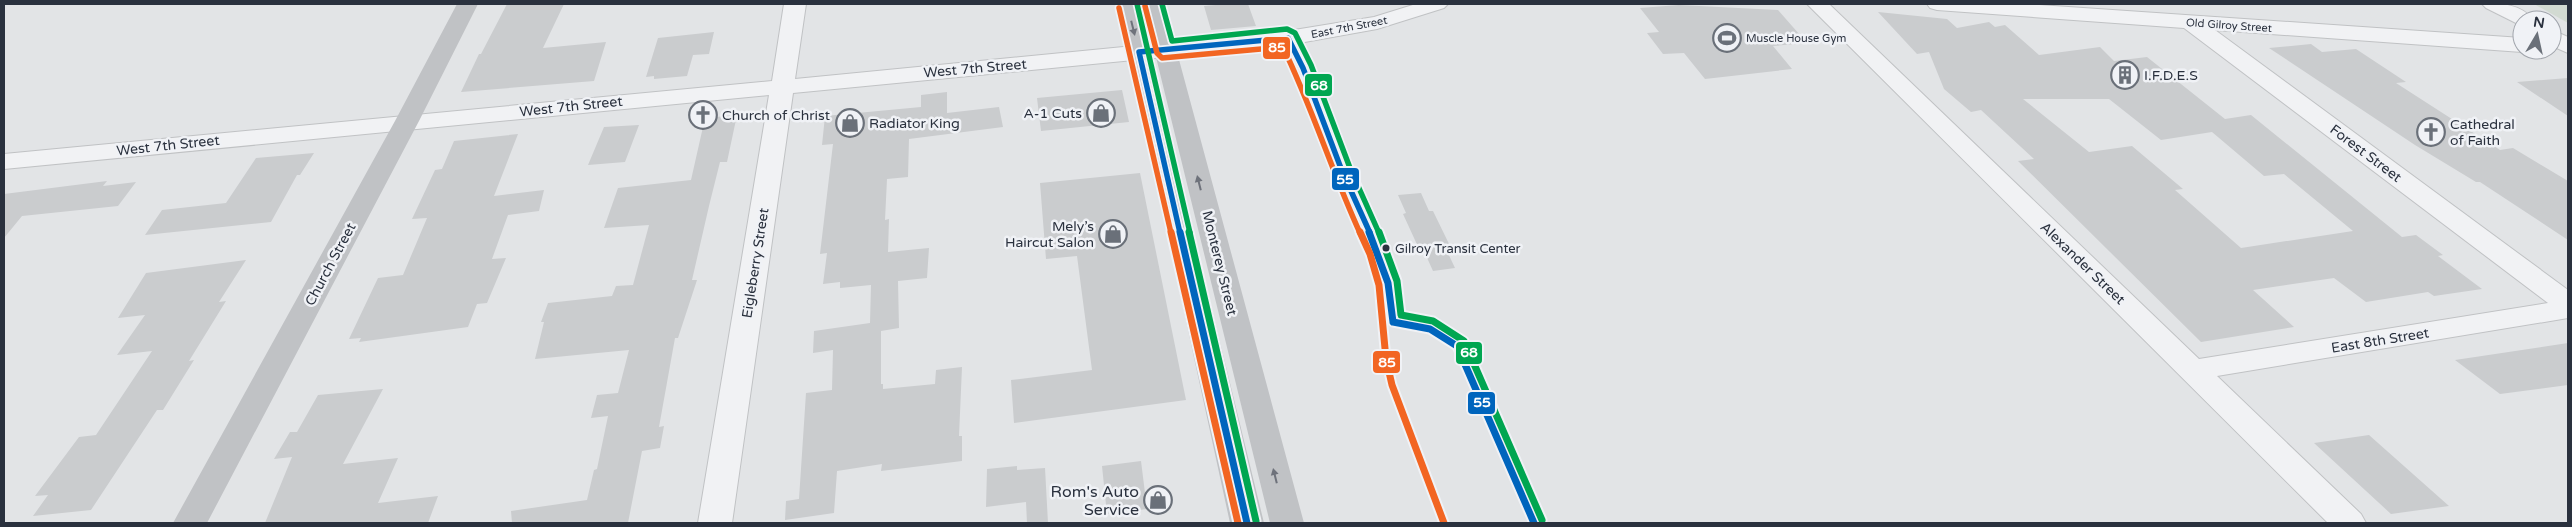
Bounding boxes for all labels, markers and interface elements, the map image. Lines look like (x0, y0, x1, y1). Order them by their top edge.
north arrow (2512, 10, 2562, 60)
text: N (2532, 13, 2546, 32)
street label: East 7th Street (1310, 14, 1388, 41)
street label: Old Gilroy Street (2186, 16, 2272, 35)
one-way arrow (1129, 20, 1137, 35)
sports icon: Muscle House Gym (1712, 23, 1742, 53)
place label: Muscle House Gym (1746, 32, 1846, 45)
line badge: 85 (1262, 36, 1291, 60)
text: 85 (1268, 39, 1286, 56)
street label: West 7th Street (923, 55, 1028, 81)
building icon: I.F.D.E.S (2110, 60, 2140, 90)
place label: I.F.D.E.S (2144, 67, 2198, 84)
line badge: 68 (1304, 73, 1333, 97)
text: 68 (1310, 77, 1328, 94)
street label: West 7th Street (519, 93, 624, 120)
shop icon: A-1 Cuts (1086, 98, 1116, 128)
church icon: Church of Christ (688, 100, 718, 130)
place label: A-1 Cuts (1023, 105, 1082, 122)
place label: Church of Christ (722, 107, 831, 124)
shop icon: Radiator King (835, 108, 865, 138)
place label: Radiator King (869, 115, 960, 132)
place label: Cathedral of Faith (2450, 116, 2515, 149)
church icon: Cathedral of Faith (2416, 117, 2446, 147)
street label: Forest Street (2327, 121, 2405, 186)
street label: West 7th Street (116, 132, 221, 159)
line badge: 55 (1331, 167, 1360, 191)
text: 55 (1336, 171, 1354, 188)
one-way arrow (1195, 176, 1203, 191)
street label: Eigleberry Street (738, 206, 773, 319)
street label: Monterey Street (1198, 209, 1241, 318)
place label: Mely’s Haircut Salon (1005, 218, 1094, 251)
street label: Church Street (301, 219, 360, 309)
shop icon: Mely’s Haircut Salon (1098, 219, 1128, 249)
street label: Alexander Street (2037, 219, 2129, 309)
place label: Gilroy Transit Center (1395, 241, 1521, 257)
marker: Gilroy Transit Center (1381, 243, 1391, 253)
street label: East 8th Street (2330, 324, 2431, 357)
line badge: 68 (1455, 341, 1483, 365)
text: 68 (1460, 344, 1478, 361)
line badge: 85 (1372, 350, 1401, 374)
text: 85 (1378, 354, 1396, 371)
line badge: 55 (1467, 391, 1496, 415)
text: 55 (1473, 394, 1491, 411)
one-way arrow (1270, 469, 1278, 484)
place label: Rom's Auto Service (1051, 482, 1139, 520)
shop icon: Rom's Auto Service (1143, 485, 1173, 515)

